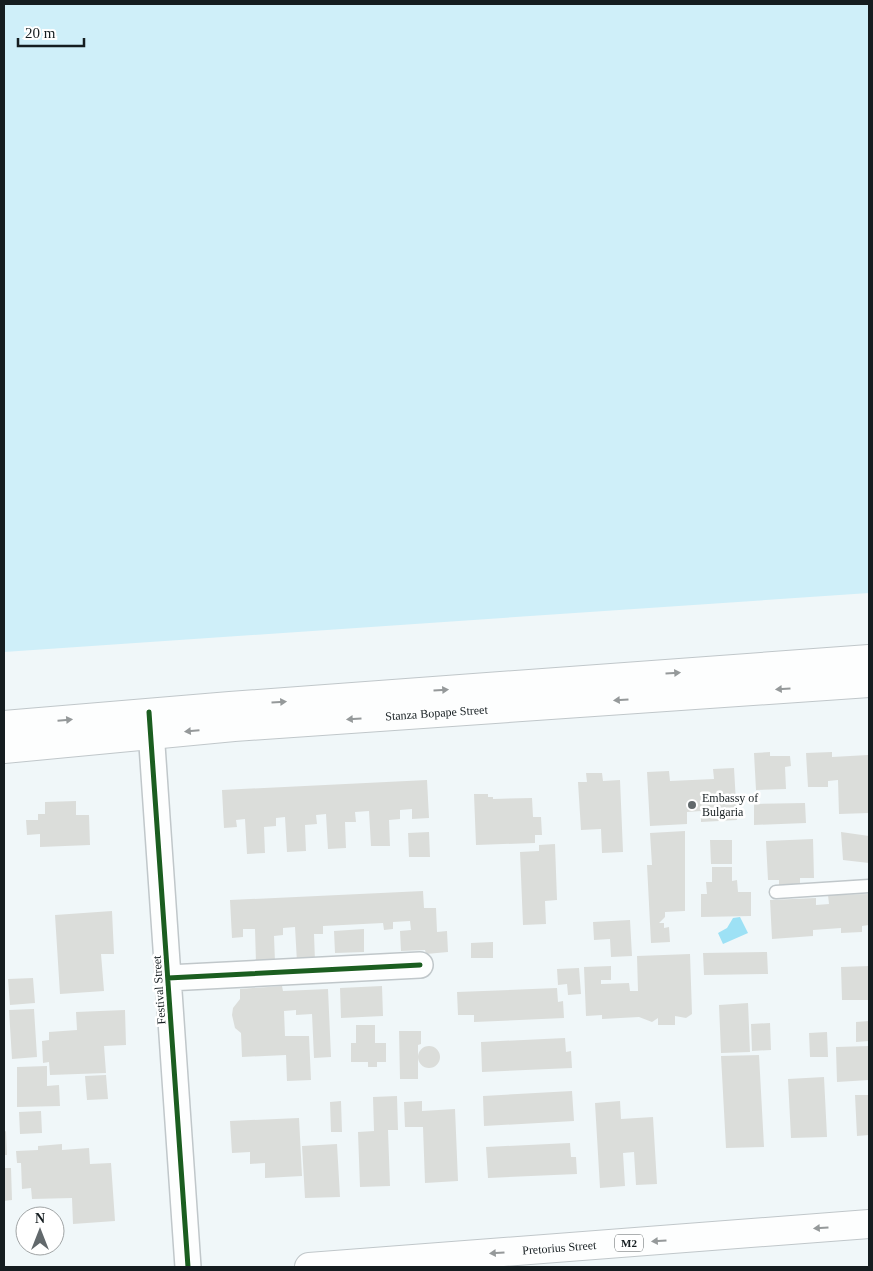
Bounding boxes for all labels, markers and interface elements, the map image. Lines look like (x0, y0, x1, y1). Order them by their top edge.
scale bar (18, 15, 84, 47)
text: 20 m (25, 25, 56, 41)
one-way arrow (665, 669, 681, 677)
one-way arrow (775, 685, 791, 693)
one-way arrow (433, 686, 449, 694)
one-way arrow (613, 697, 629, 705)
one-way arrow (271, 698, 287, 706)
street label: Stanza Bopape Street (385, 702, 489, 724)
one-way arrow (346, 715, 362, 723)
one-way arrow (57, 716, 73, 724)
one-way arrow (184, 728, 200, 736)
place label: Embassy of Bulgaria (702, 791, 758, 819)
marker: Embassy of Bulgaria (686, 799, 698, 811)
street label: Festival Street (150, 954, 168, 1025)
north arrow (15, 1206, 65, 1256)
text: N (35, 1211, 45, 1226)
one-way arrow (812, 1224, 828, 1232)
road number: M2 (615, 1234, 643, 1252)
one-way arrow (650, 1237, 666, 1245)
street label: Pretorius Street (522, 1238, 598, 1258)
one-way arrow (488, 1249, 504, 1257)

